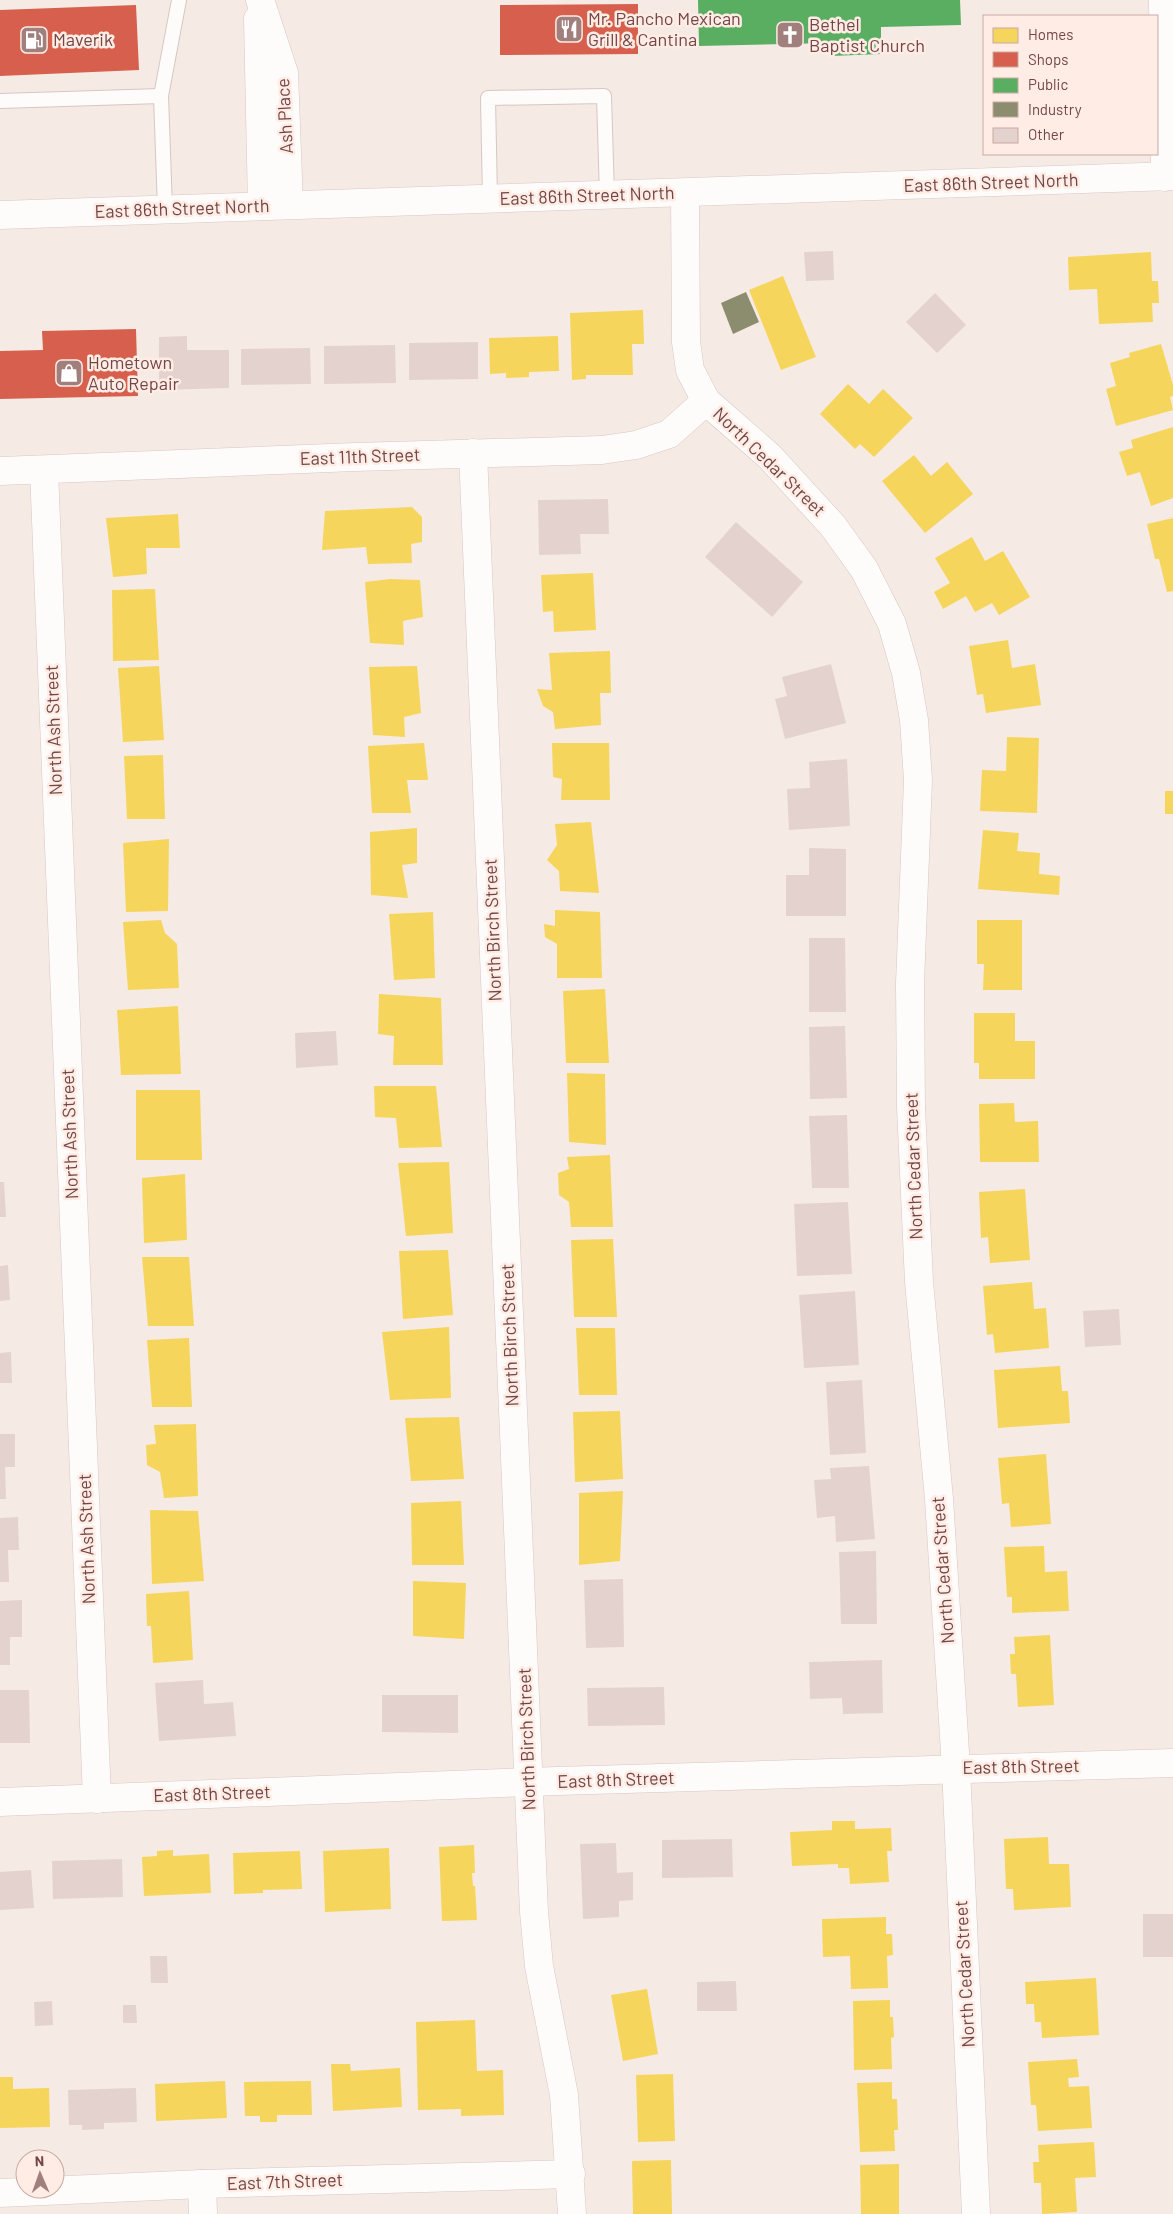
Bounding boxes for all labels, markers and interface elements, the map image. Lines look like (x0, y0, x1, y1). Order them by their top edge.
place label: Mr. Pancho Mexican Grill & Cantina (588, 7, 741, 50)
place label: Bethel Baptist Church (809, 13, 925, 56)
restaurant icon: Mr. Pancho Mexican Grill & Cantina (554, 14, 584, 44)
legend (983, 15, 1158, 155)
church icon: Bethel Baptist Church (775, 20, 805, 50)
fuel station icon: Maverik (19, 25, 49, 55)
text: Homes (1028, 25, 1073, 43)
place label: Maverik (53, 28, 113, 50)
text: Shops (1028, 50, 1068, 68)
text: Public (1028, 75, 1068, 93)
street label: Ash Place (271, 78, 297, 154)
text: Industry (1028, 100, 1082, 118)
text: Other (1028, 125, 1065, 143)
street label: East 86th Street North (903, 168, 1079, 196)
street label: East 86th Street North (499, 181, 675, 209)
street label: East 86th Street North (94, 194, 270, 222)
place label: Hometown Auto Repair (88, 351, 180, 394)
shop icon: Hometown Auto Repair (54, 358, 84, 388)
street label: North Cedar Street (709, 402, 830, 520)
street label: East 11th Street (299, 443, 421, 469)
street label: North Ash Street (40, 664, 66, 796)
street label: North Birch Street (479, 858, 505, 1002)
street label: North Ash Street (56, 1068, 82, 1200)
street label: North Cedar Street (899, 1092, 927, 1240)
street label: North Birch Street (496, 1263, 522, 1407)
street label: North Ash Street (73, 1473, 99, 1605)
street label: North Cedar Street (926, 1496, 958, 1644)
street label: North Birch Street (513, 1667, 539, 1811)
street label: East 8th Street (962, 1754, 1080, 1778)
street label: East 8th Street (557, 1766, 675, 1792)
street label: East 8th Street (153, 1780, 271, 1806)
street label: North Cedar Street (949, 1900, 979, 2048)
north arrow (15, 2149, 65, 2199)
text: N (35, 2152, 44, 2169)
street label: East 7th Street (226, 2168, 344, 2194)

